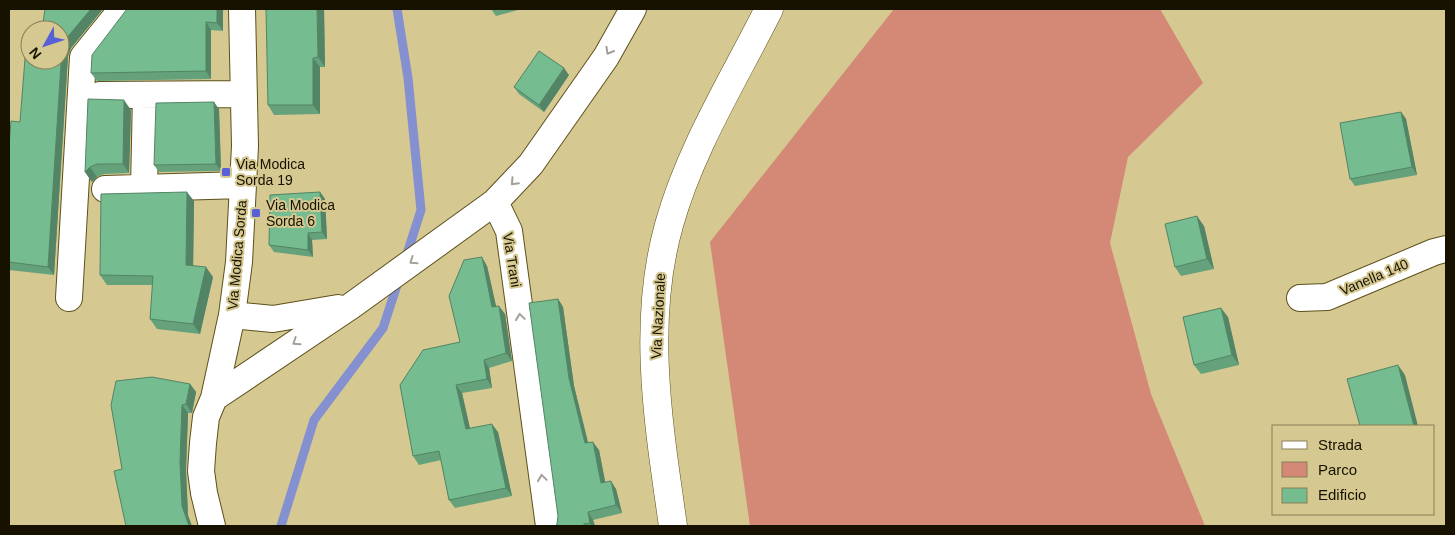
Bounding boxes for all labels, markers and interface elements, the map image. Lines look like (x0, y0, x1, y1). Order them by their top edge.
north arrow (20, 20, 70, 70)
text: N (26, 44, 44, 62)
one-way arrow (606, 46, 616, 55)
place label: Via Modica Sorda 19 (236, 156, 305, 188)
marker: Via Modica Sorda 19 (220, 166, 232, 178)
one-way arrow (511, 177, 520, 186)
place label: Via Modica Sorda 6 (266, 197, 335, 229)
street label: Via Modica Sorda (224, 199, 250, 311)
marker: Via Modica Sorda 6 (250, 207, 262, 219)
street label: Via Trani (500, 232, 524, 288)
one-way arrow (409, 255, 419, 264)
street label: Vanella 140 (1337, 255, 1411, 299)
street label: Via Nazionale (648, 272, 668, 359)
one-way arrow (516, 313, 526, 321)
one-way arrow (292, 336, 301, 346)
legend (1272, 425, 1435, 515)
text: Strada (1318, 436, 1363, 453)
text: Parco (1318, 461, 1357, 478)
one-way arrow (537, 474, 548, 482)
text: Edificio (1318, 486, 1366, 503)

